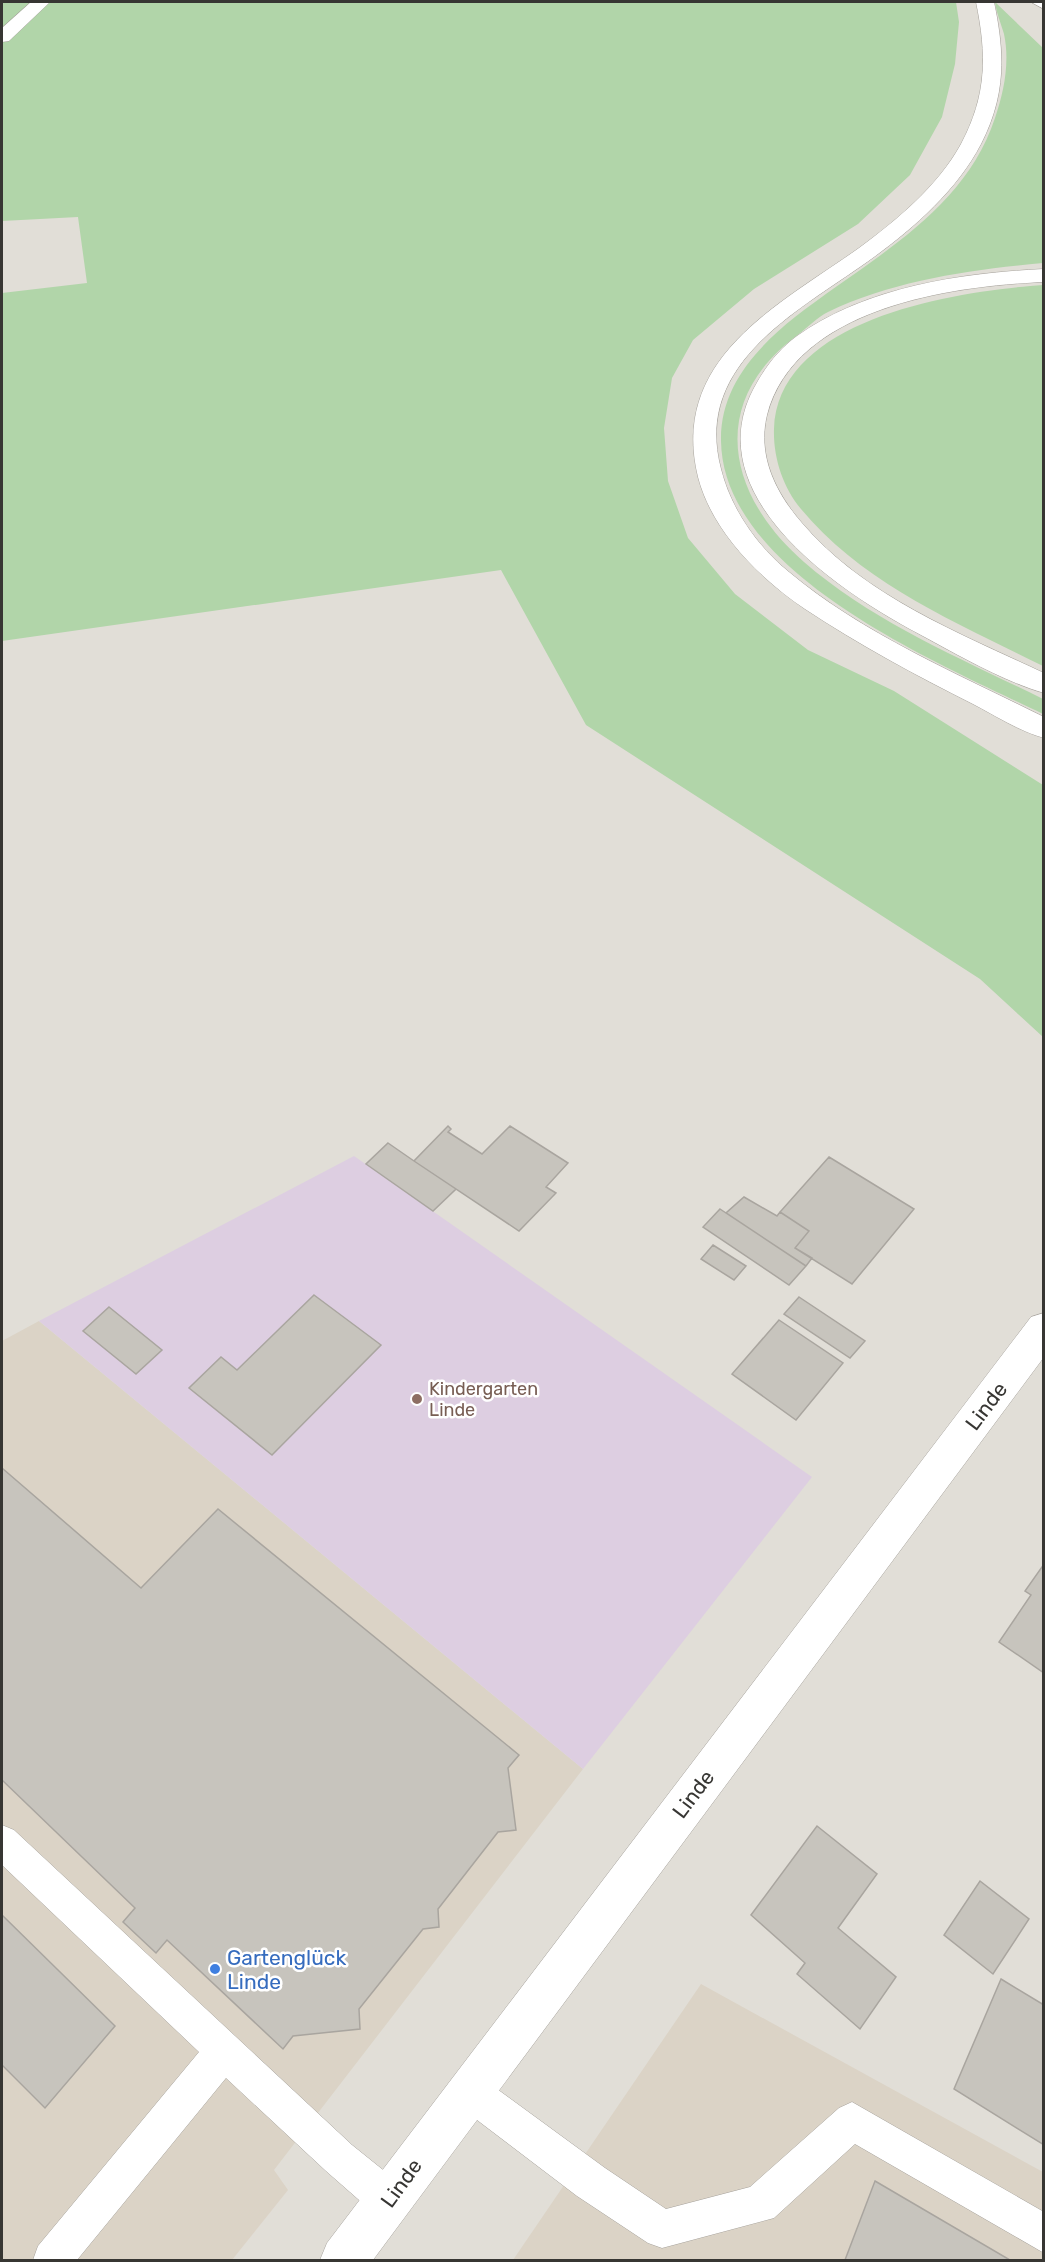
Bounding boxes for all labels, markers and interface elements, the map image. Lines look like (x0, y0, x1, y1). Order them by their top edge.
street label: Linde (960, 1377, 1012, 1435)
place label: Kindergarten Linde (429, 1378, 538, 1421)
marker: Kindergarten Linde (410, 1392, 424, 1406)
street label: Linde (667, 1765, 719, 1823)
place label: Gartenglück Linde (227, 1945, 346, 1994)
marker: Gartenglück Linde (208, 1962, 222, 1976)
street label: Linde (375, 2154, 427, 2212)

